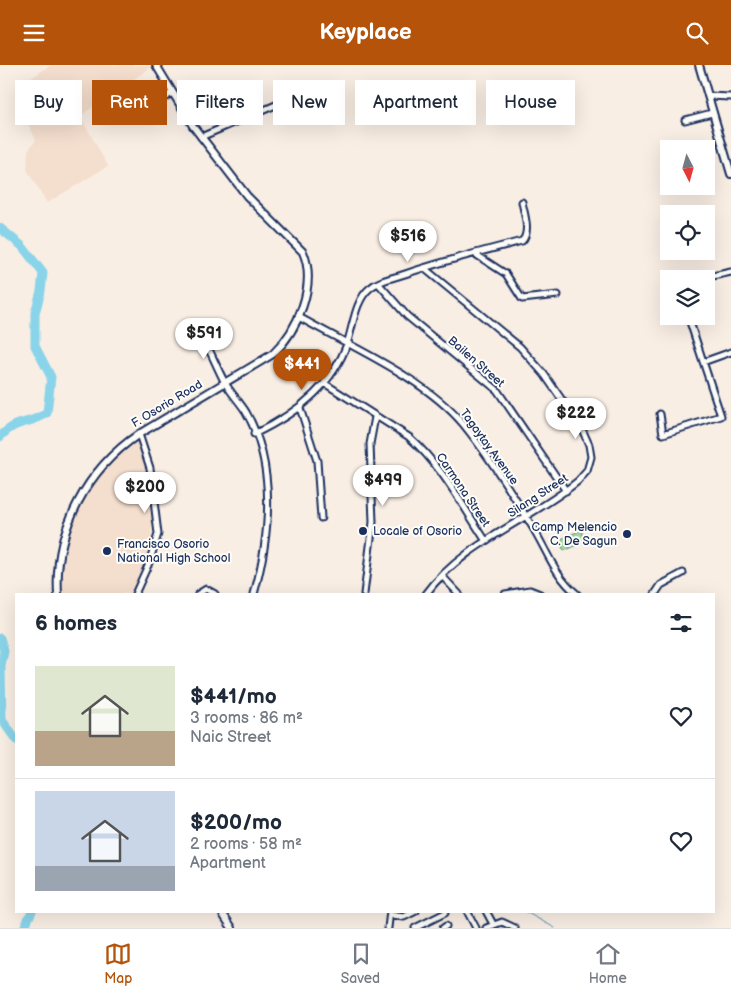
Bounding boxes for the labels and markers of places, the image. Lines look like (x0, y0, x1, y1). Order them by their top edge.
pin: $516 (378, 221, 438, 263)
pin: $591 (174, 317, 234, 360)
pin: $441 (272, 349, 332, 391)
pin: $222 (546, 397, 606, 440)
pin: $499 (353, 465, 413, 507)
pin: $200 (115, 471, 175, 514)
place label: Camp Melencio C. De Sagun (532, 520, 617, 549)
place label: Locale of Osorio (373, 524, 462, 539)
marker: Locale of Osorio (357, 525, 369, 537)
marker: Camp Melencio C. De Sagun (621, 528, 633, 540)
place label: Francisco Osorio National High School (117, 537, 230, 566)
marker: Francisco Osorio National High School (101, 545, 113, 557)

